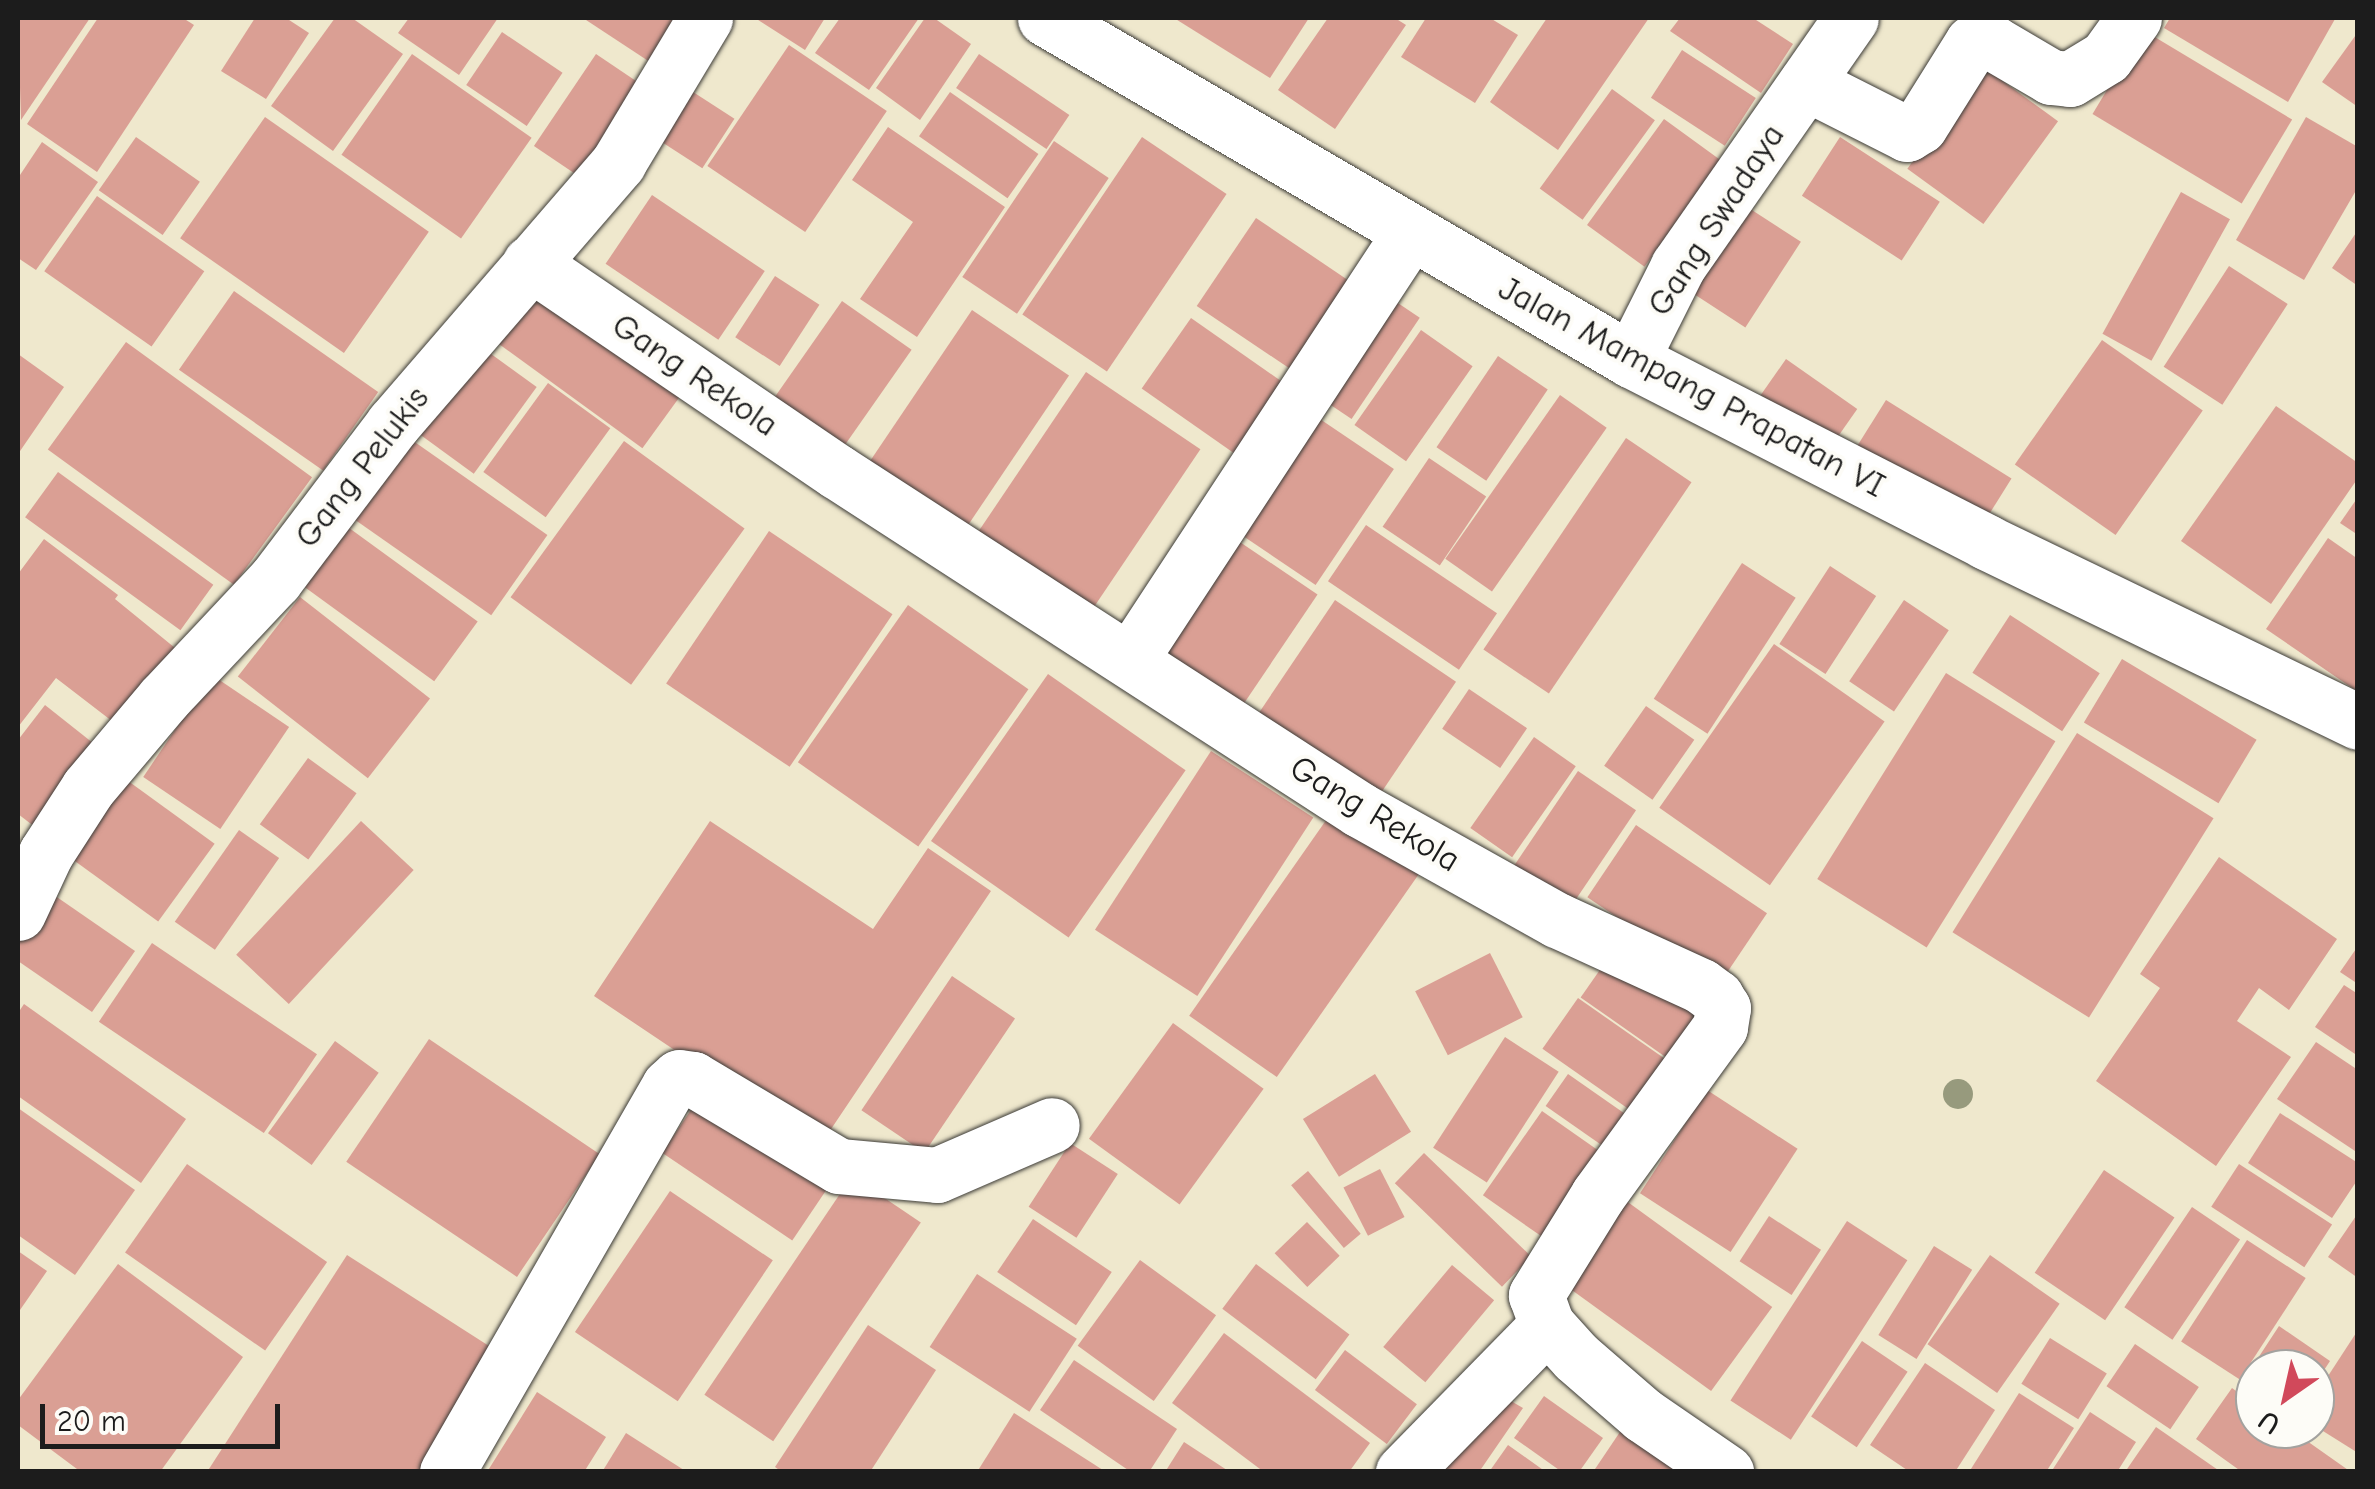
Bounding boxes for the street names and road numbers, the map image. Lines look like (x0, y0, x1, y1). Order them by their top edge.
street label: Gang Swadaya (1638, 116, 1794, 324)
street label: Jalan Mampang Prapatan VI (1492, 267, 1892, 507)
street label: Gang Rekola (604, 304, 786, 446)
street label: Gang Pelukis (286, 378, 438, 556)
street label: Gang Rekola (1282, 747, 1468, 881)

